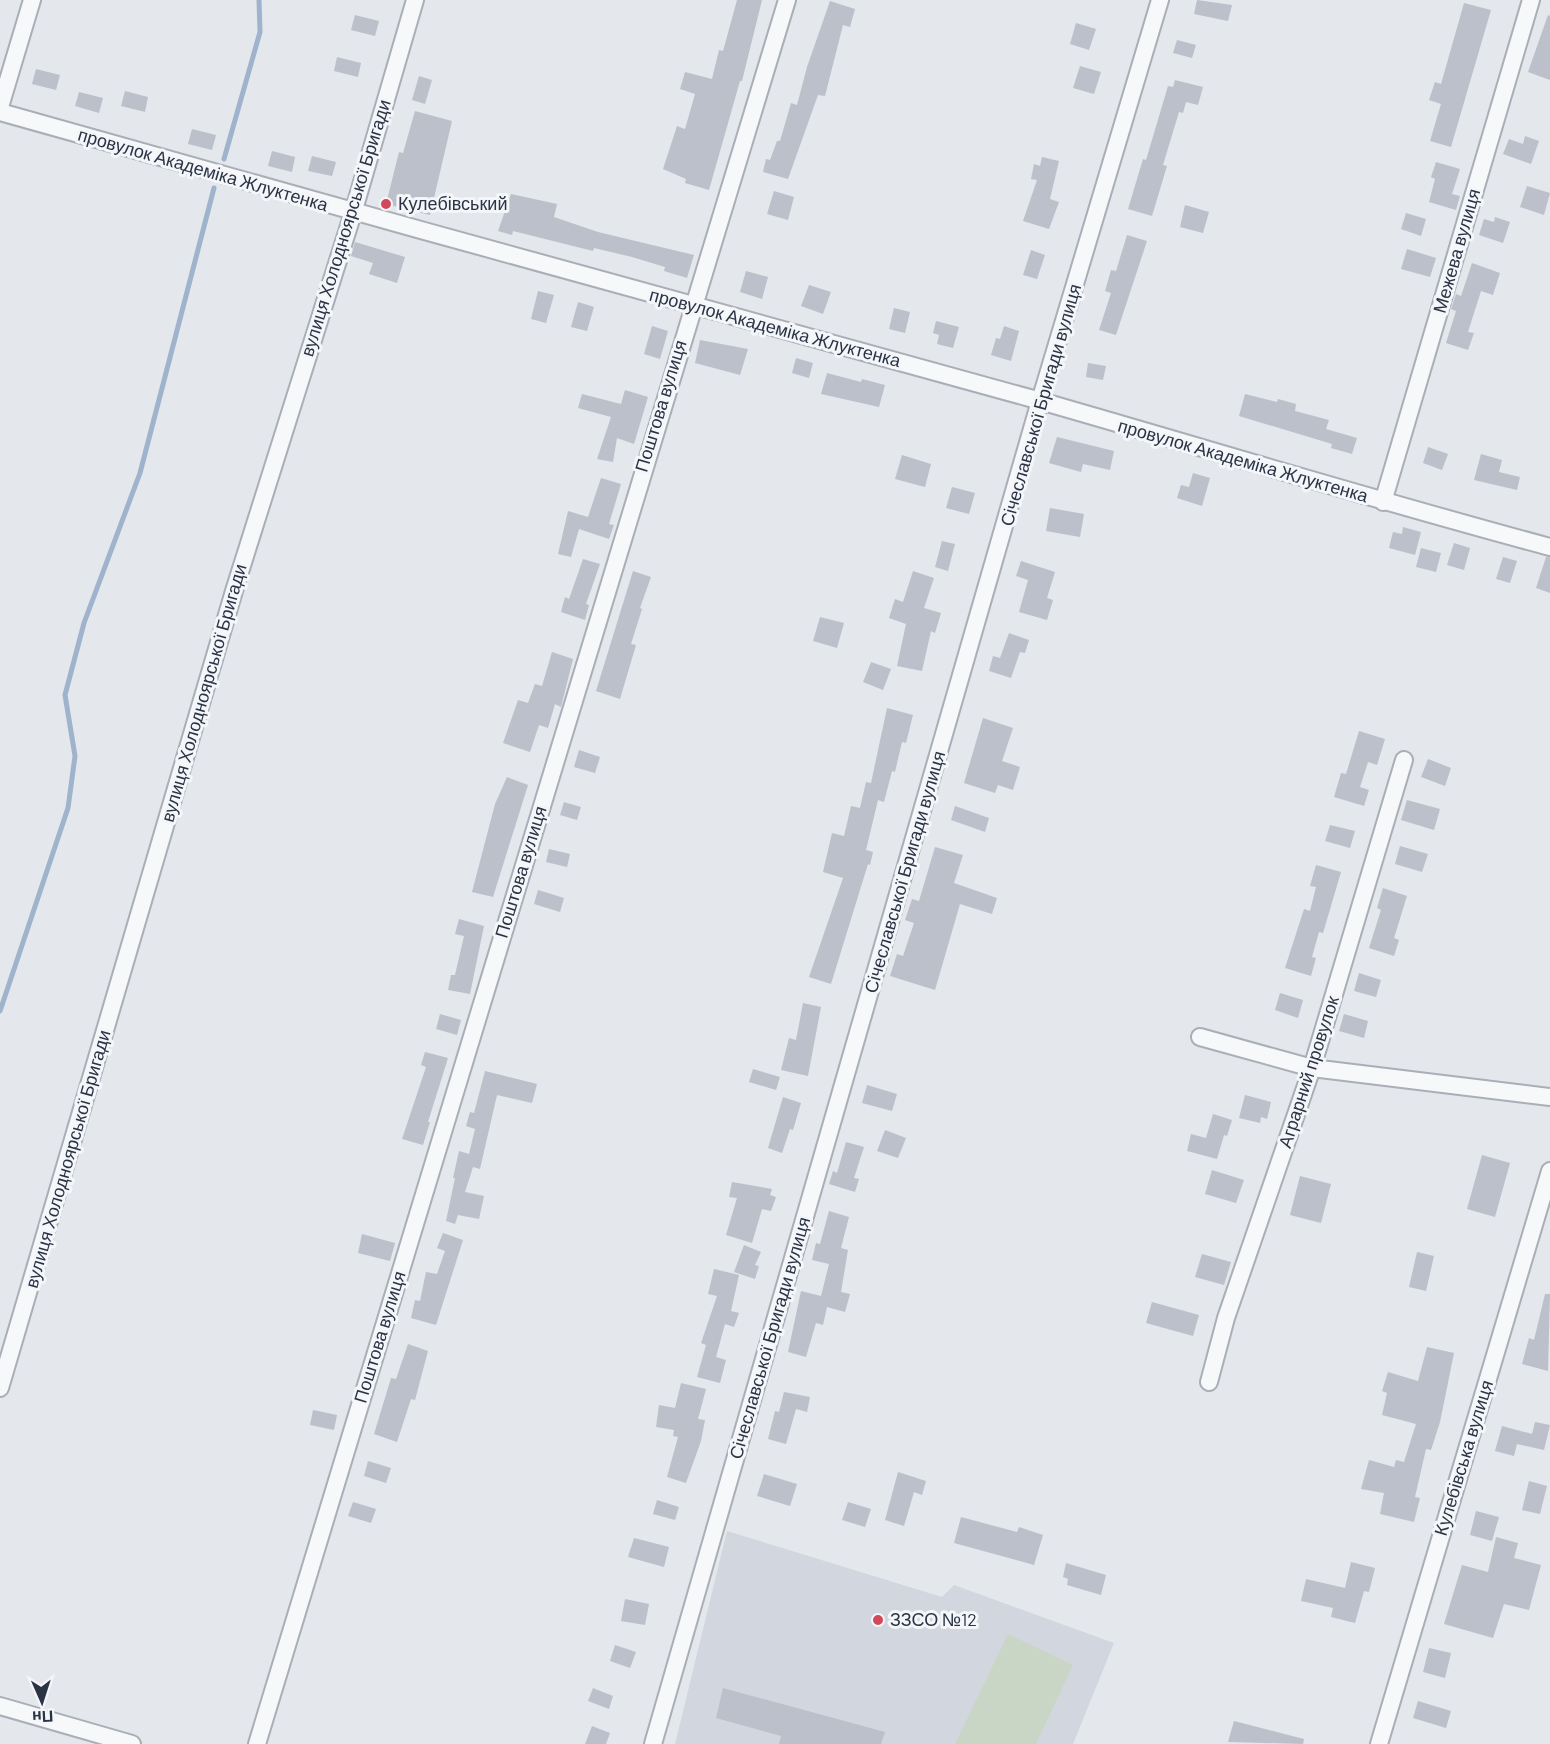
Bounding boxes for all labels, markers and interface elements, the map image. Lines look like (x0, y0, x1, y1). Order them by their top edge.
street label: вулиця Холодноярської Бригади (295, 97, 395, 359)
street label: провулок Академіка Жлуктенка (76, 123, 332, 216)
street label: Межева вулиця (1428, 186, 1484, 315)
place label: Кулебівський (398, 192, 507, 214)
marker: Кулебівський (379, 197, 393, 211)
street label: Січеславської Бригади вулиця (995, 281, 1085, 528)
street label: провулок Академіка Жлуктенка (647, 283, 904, 371)
street label: Поштова вулиця (630, 337, 691, 474)
street label: провулок Академіка Жлуктенка (1116, 414, 1372, 507)
street label: вулиця Холодноярської Бригади (156, 561, 250, 824)
street label: Січеславської Бригади вулиця (859, 748, 949, 995)
street label: Поштова вулиця (490, 803, 551, 940)
street label: Аграрний провулок (1273, 993, 1343, 1150)
street label: вулиця Холодноярської Бригади (20, 1027, 114, 1290)
street label: Січеславської Бригади вулиця (724, 1214, 814, 1461)
street label: Поштова вулиця (349, 1268, 410, 1405)
street label: Кулебівська вулиця (1429, 1377, 1497, 1538)
place label: ЗЗСО №12 (890, 1608, 977, 1630)
marker: ЗЗСО №12 (871, 1613, 885, 1627)
north arrow (12, 1672, 72, 1732)
text: Пн (32, 1707, 54, 1728)

